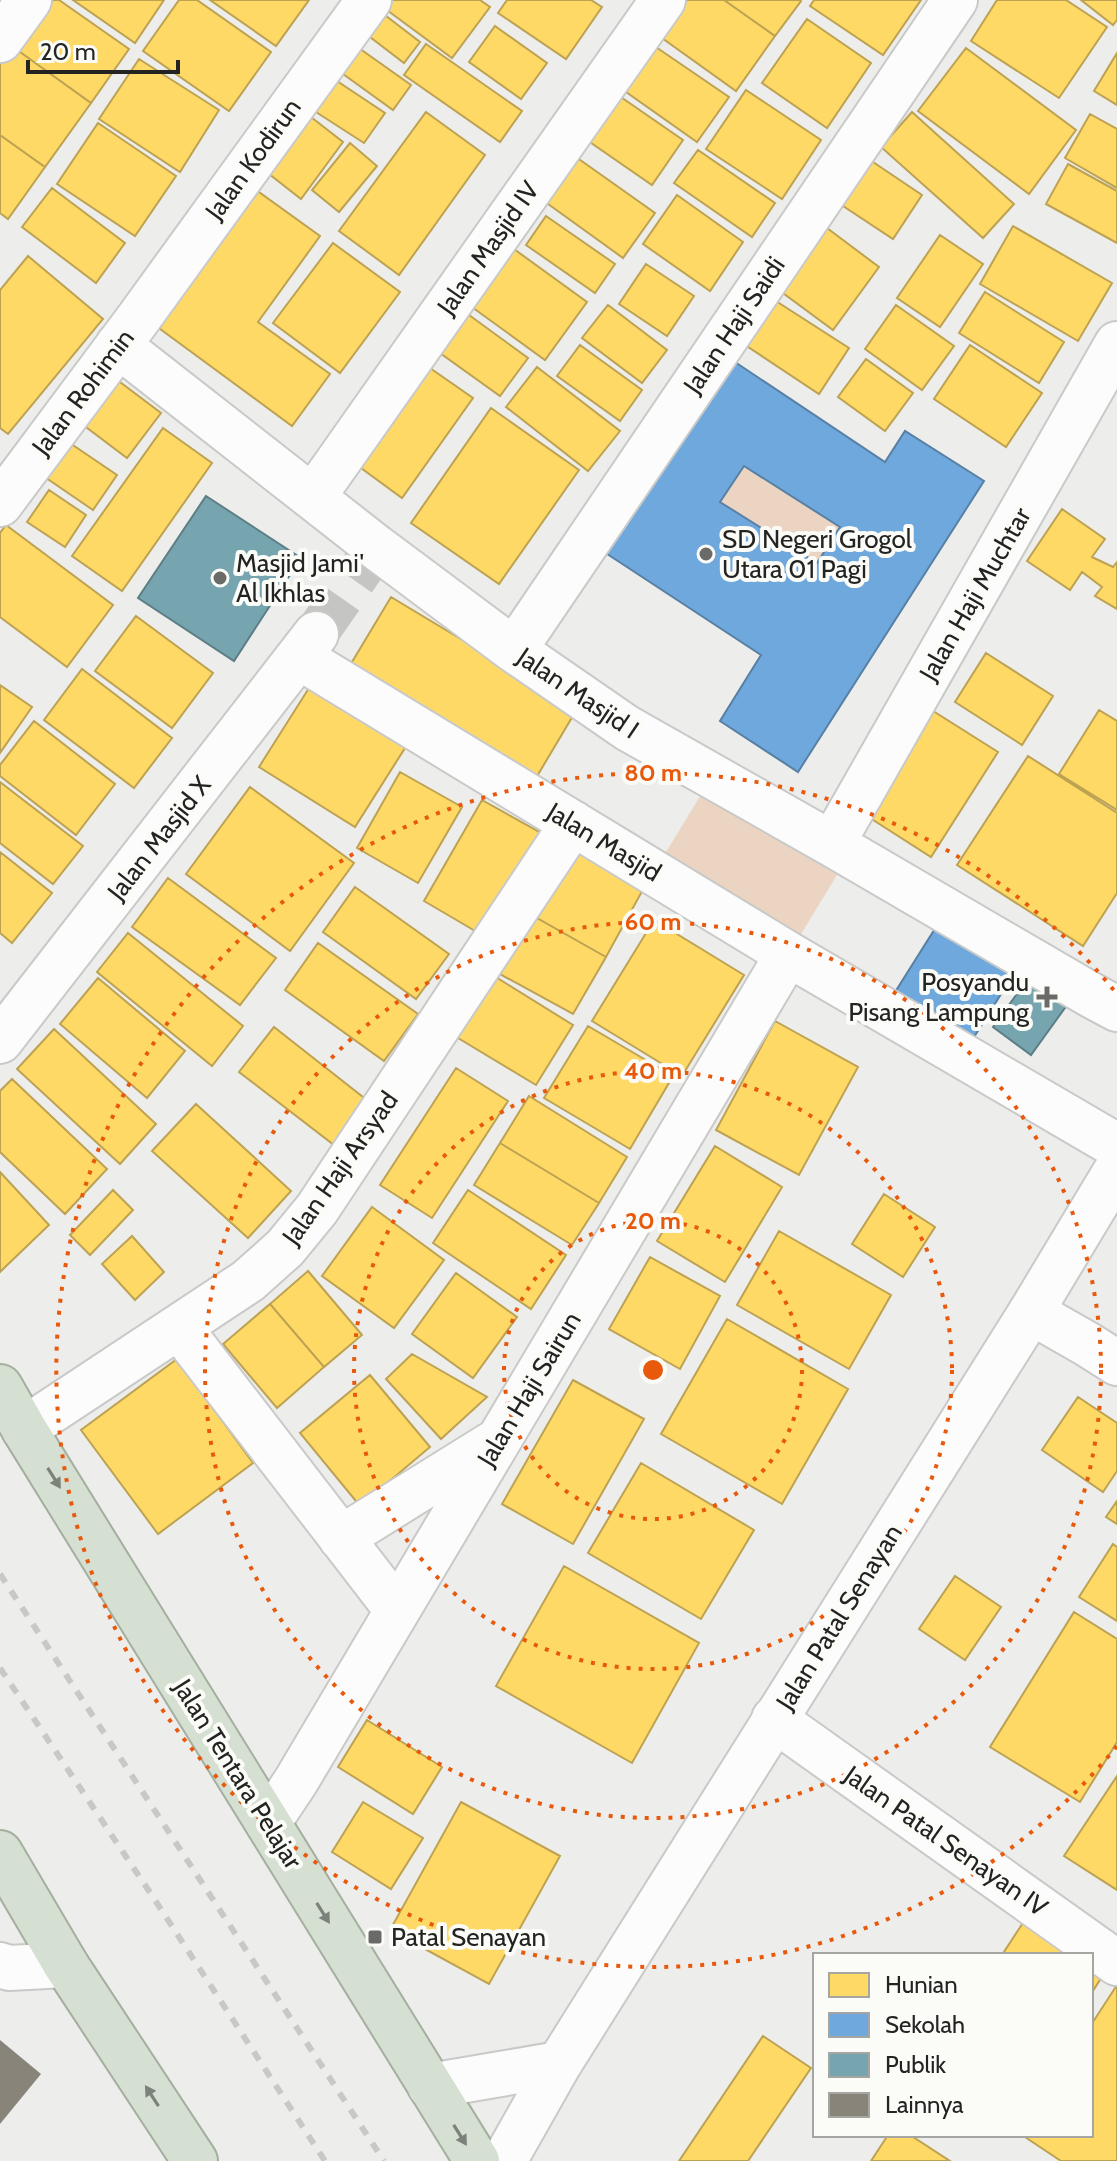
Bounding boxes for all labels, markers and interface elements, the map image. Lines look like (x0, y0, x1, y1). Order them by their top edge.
scale bar (28, 24, 178, 74)
text: 20 m (40, 37, 96, 66)
street label: Jalan Kodirun (198, 92, 308, 227)
street label: Jalan Masjid IV (430, 175, 546, 322)
street label: Jalan Haji Saidi (676, 250, 792, 400)
street label: Jalan Rohimin (25, 323, 141, 462)
street label: Jalan Haji Muchtar (912, 501, 1038, 687)
place label: SD Negeri Grogol Utara 01 Pagi (722, 523, 912, 585)
marker: SD Negeri Grogol Utara 01 Pagi (697, 545, 715, 563)
place label: Masjid Jami' Al Ikhlas (236, 547, 364, 609)
marker: Masjid Jami' Al Ikhlas (211, 569, 229, 587)
street label: Jalan Masjid I (510, 640, 645, 745)
text: 80 m (624, 758, 682, 787)
street label: Jalan Masjid X (100, 769, 218, 907)
street label: Jalan Masjid (540, 795, 667, 889)
text: 60 m (625, 907, 681, 936)
place label: Posyandu Pisang Lampung (848, 966, 1030, 1028)
marker: Posyandu Pisang Lampung (1036, 986, 1058, 1008)
text: 40 m (624, 1056, 682, 1085)
street label: Jalan Haji Arsyad (275, 1085, 405, 1252)
text: 20 m (625, 1206, 681, 1235)
street label: Jalan Haji Sairun (470, 1306, 588, 1473)
centre of rings (639, 1356, 667, 1384)
one-way arrow (47, 1467, 61, 1489)
street label: Jalan Patal Senayan (769, 1518, 909, 1717)
street label: Jalan Tentara Pelajar (166, 1672, 310, 1875)
street label: Jalan Patal Senayan IV (837, 1758, 1054, 1923)
one-way arrow (316, 1902, 330, 1924)
place label: Patal Senayan (391, 1921, 546, 1953)
marker: Patal Senayan (366, 1928, 384, 1946)
legend (813, 1953, 1093, 2137)
text: Hunian (885, 1970, 958, 1999)
text: Sekolah (885, 2010, 965, 2039)
text: Publik (885, 2050, 946, 2079)
one-way arrow (145, 2085, 160, 2106)
text: Lainnya (885, 2090, 964, 2119)
one-way arrow (452, 2123, 467, 2146)

